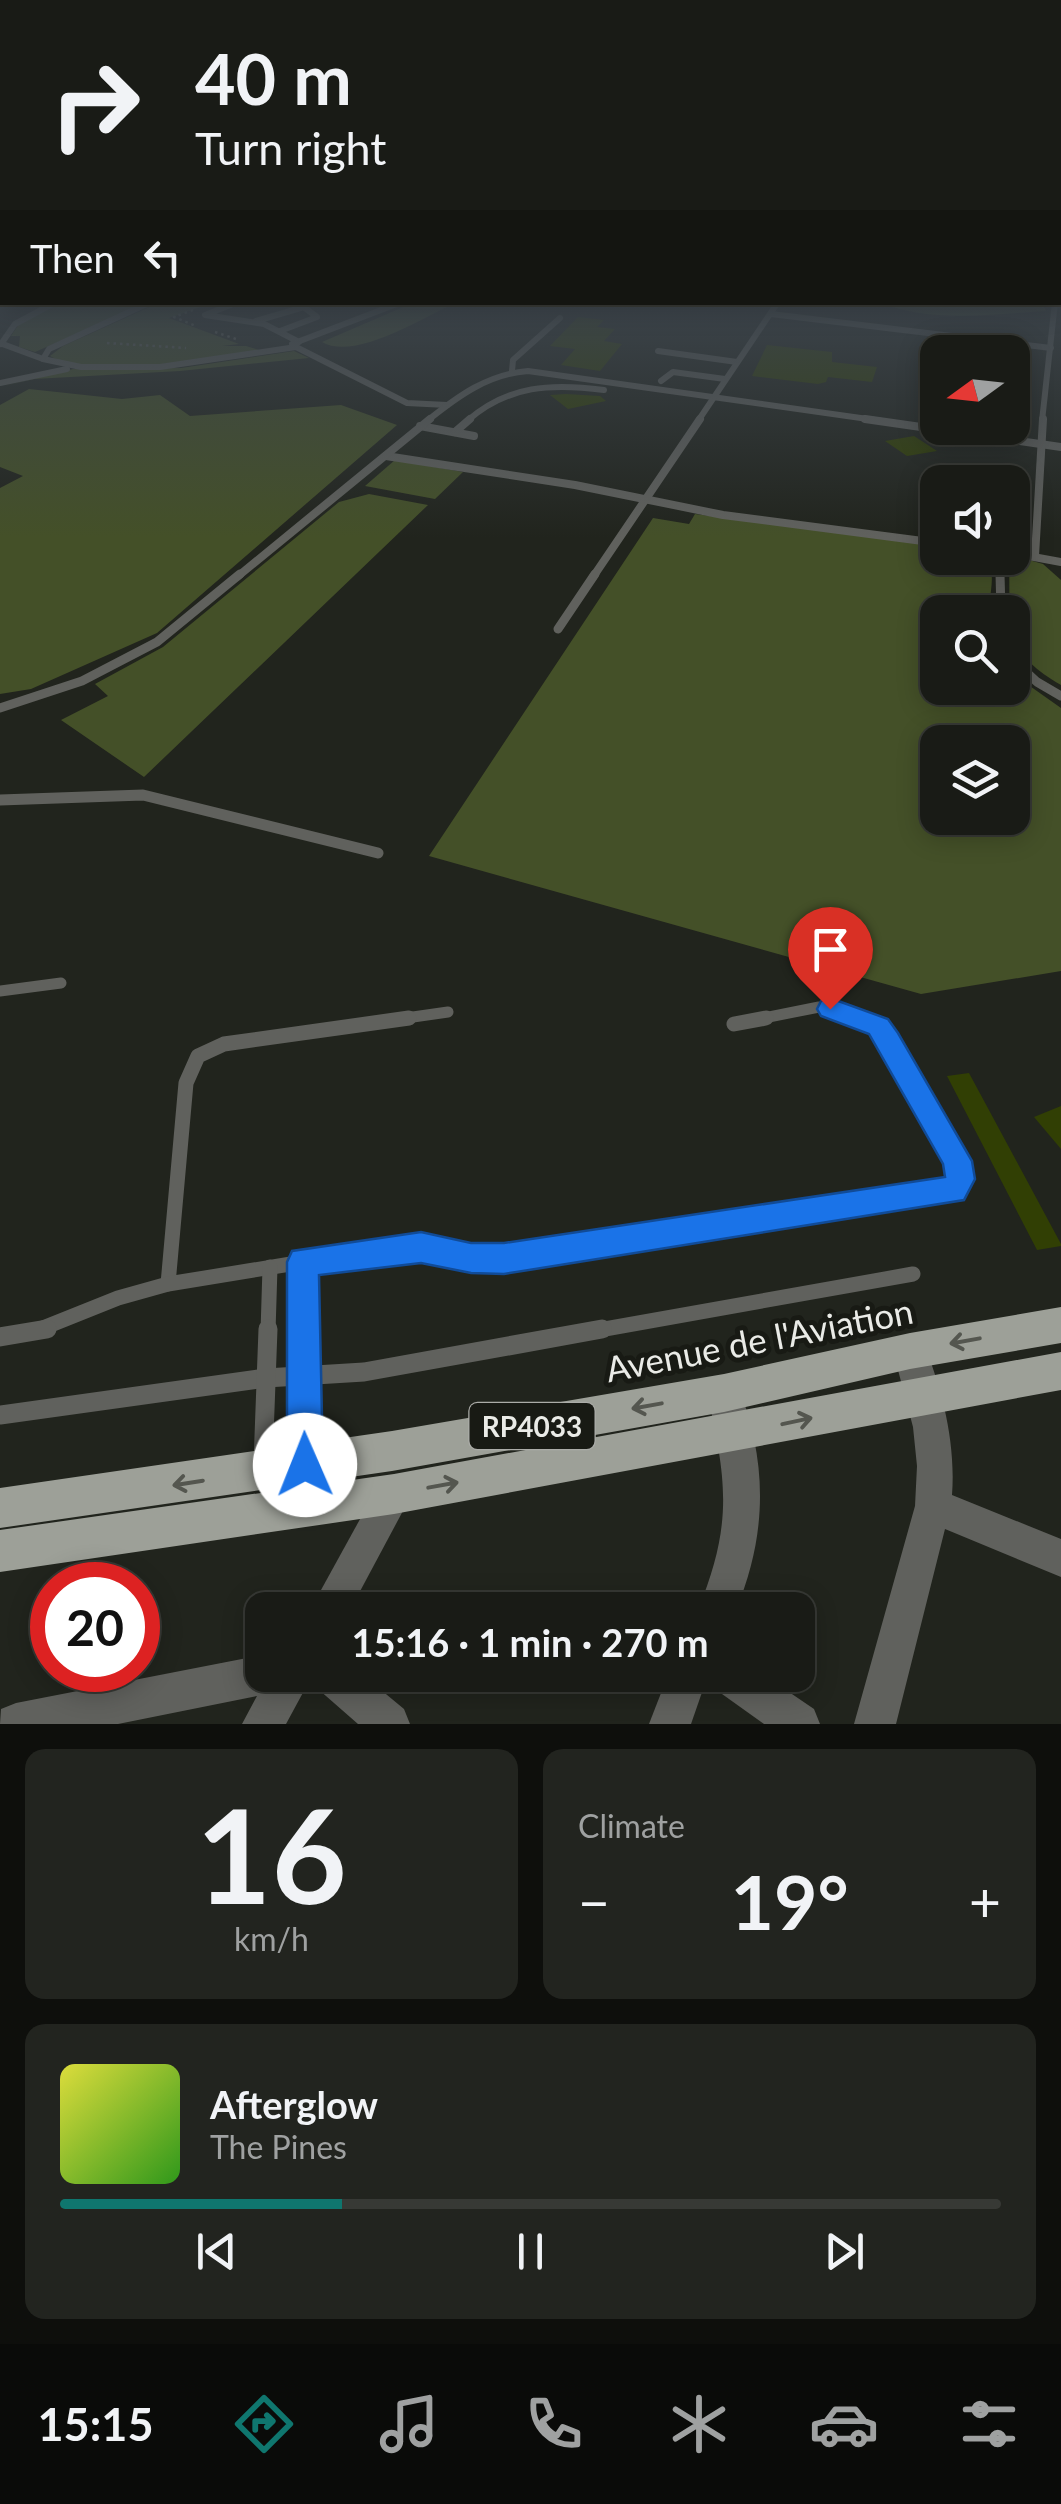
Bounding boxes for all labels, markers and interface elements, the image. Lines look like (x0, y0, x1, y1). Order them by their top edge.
text: 40 m (195, 36, 352, 120)
icon: right (30, 40, 160, 170)
text: Turn right (195, 121, 386, 175)
icon: left (135, 230, 190, 285)
text: Then (30, 235, 115, 281)
north arrow (920, 335, 1030, 445)
map controls (920, 335, 1030, 835)
button: sound (920, 465, 1030, 575)
button: search (920, 595, 1030, 705)
button: layers (920, 725, 1030, 835)
pin (788, 907, 873, 1010)
icon: arrive (803, 922, 858, 977)
street label: Avenue de l'Aviation (602, 1289, 916, 1389)
one-way arrow (949, 1332, 982, 1351)
one-way arrow (631, 1397, 663, 1416)
road number: RP4033 (470, 1403, 594, 1449)
one-way arrow (780, 1410, 812, 1429)
position arrow (253, 1413, 357, 1517)
one-way arrow (172, 1474, 205, 1492)
one-way arrow (426, 1475, 458, 1494)
speed limit sign: 20 (30, 1562, 160, 1692)
text: 15:16 · 1 min · 270 m (351, 1619, 709, 1665)
text: 16 (196, 1776, 347, 1932)
text: Climate (578, 1806, 685, 1845)
text: 19° (730, 1856, 849, 1946)
text: − (578, 1868, 610, 1934)
text: + (969, 1868, 1001, 1934)
text: km/h (234, 1919, 309, 1958)
text: Afterglow (210, 2081, 378, 2127)
text: The Pines (210, 2127, 347, 2166)
icon: previous (189, 2224, 244, 2279)
icon: pause (503, 2224, 558, 2279)
icon: next (817, 2224, 872, 2279)
icon: directions (229, 2389, 299, 2459)
icon: music (374, 2389, 444, 2459)
icon: phone (519, 2389, 589, 2459)
icon: climate (664, 2389, 734, 2459)
icon: car (809, 2389, 879, 2459)
icon: filters (954, 2389, 1024, 2459)
text: 15:15 (38, 2397, 154, 2451)

